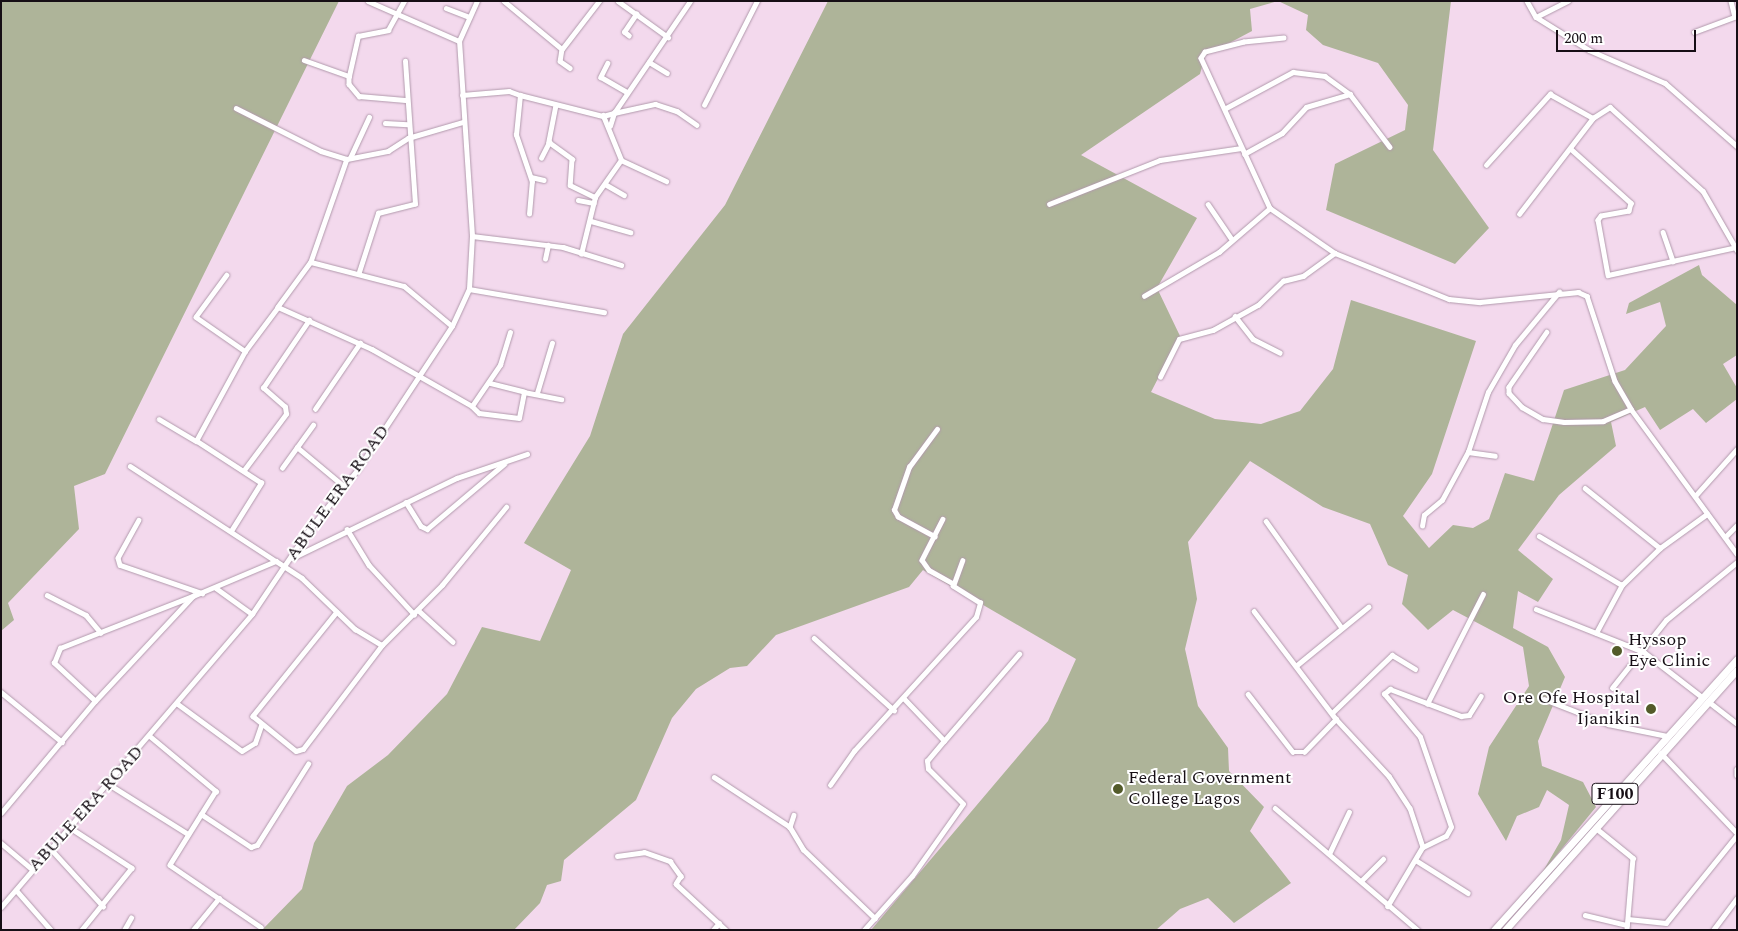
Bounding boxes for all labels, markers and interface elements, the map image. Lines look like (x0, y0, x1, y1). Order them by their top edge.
scale bar (1558, 20, 1698, 52)
text: 200 m (1564, 27, 1603, 50)
street label: ABULE ERA ROAD (282, 421, 394, 565)
place label: Hyssop Eye Clinic (1628, 630, 1710, 672)
marker: Hyssop Eye Clinic (1610, 644, 1624, 658)
place label: Ore Ofe Hospital Ijanikin (1503, 688, 1640, 731)
marker: Ore Ofe Hospital Ijanikin (1644, 702, 1658, 716)
street label: ABULE ERA ROAD (24, 742, 148, 876)
place label: Federal Government College Lagos (1128, 768, 1291, 811)
road number: F100 (1591, 781, 1639, 808)
marker: Federal Government College Lagos (1112, 783, 1124, 795)

